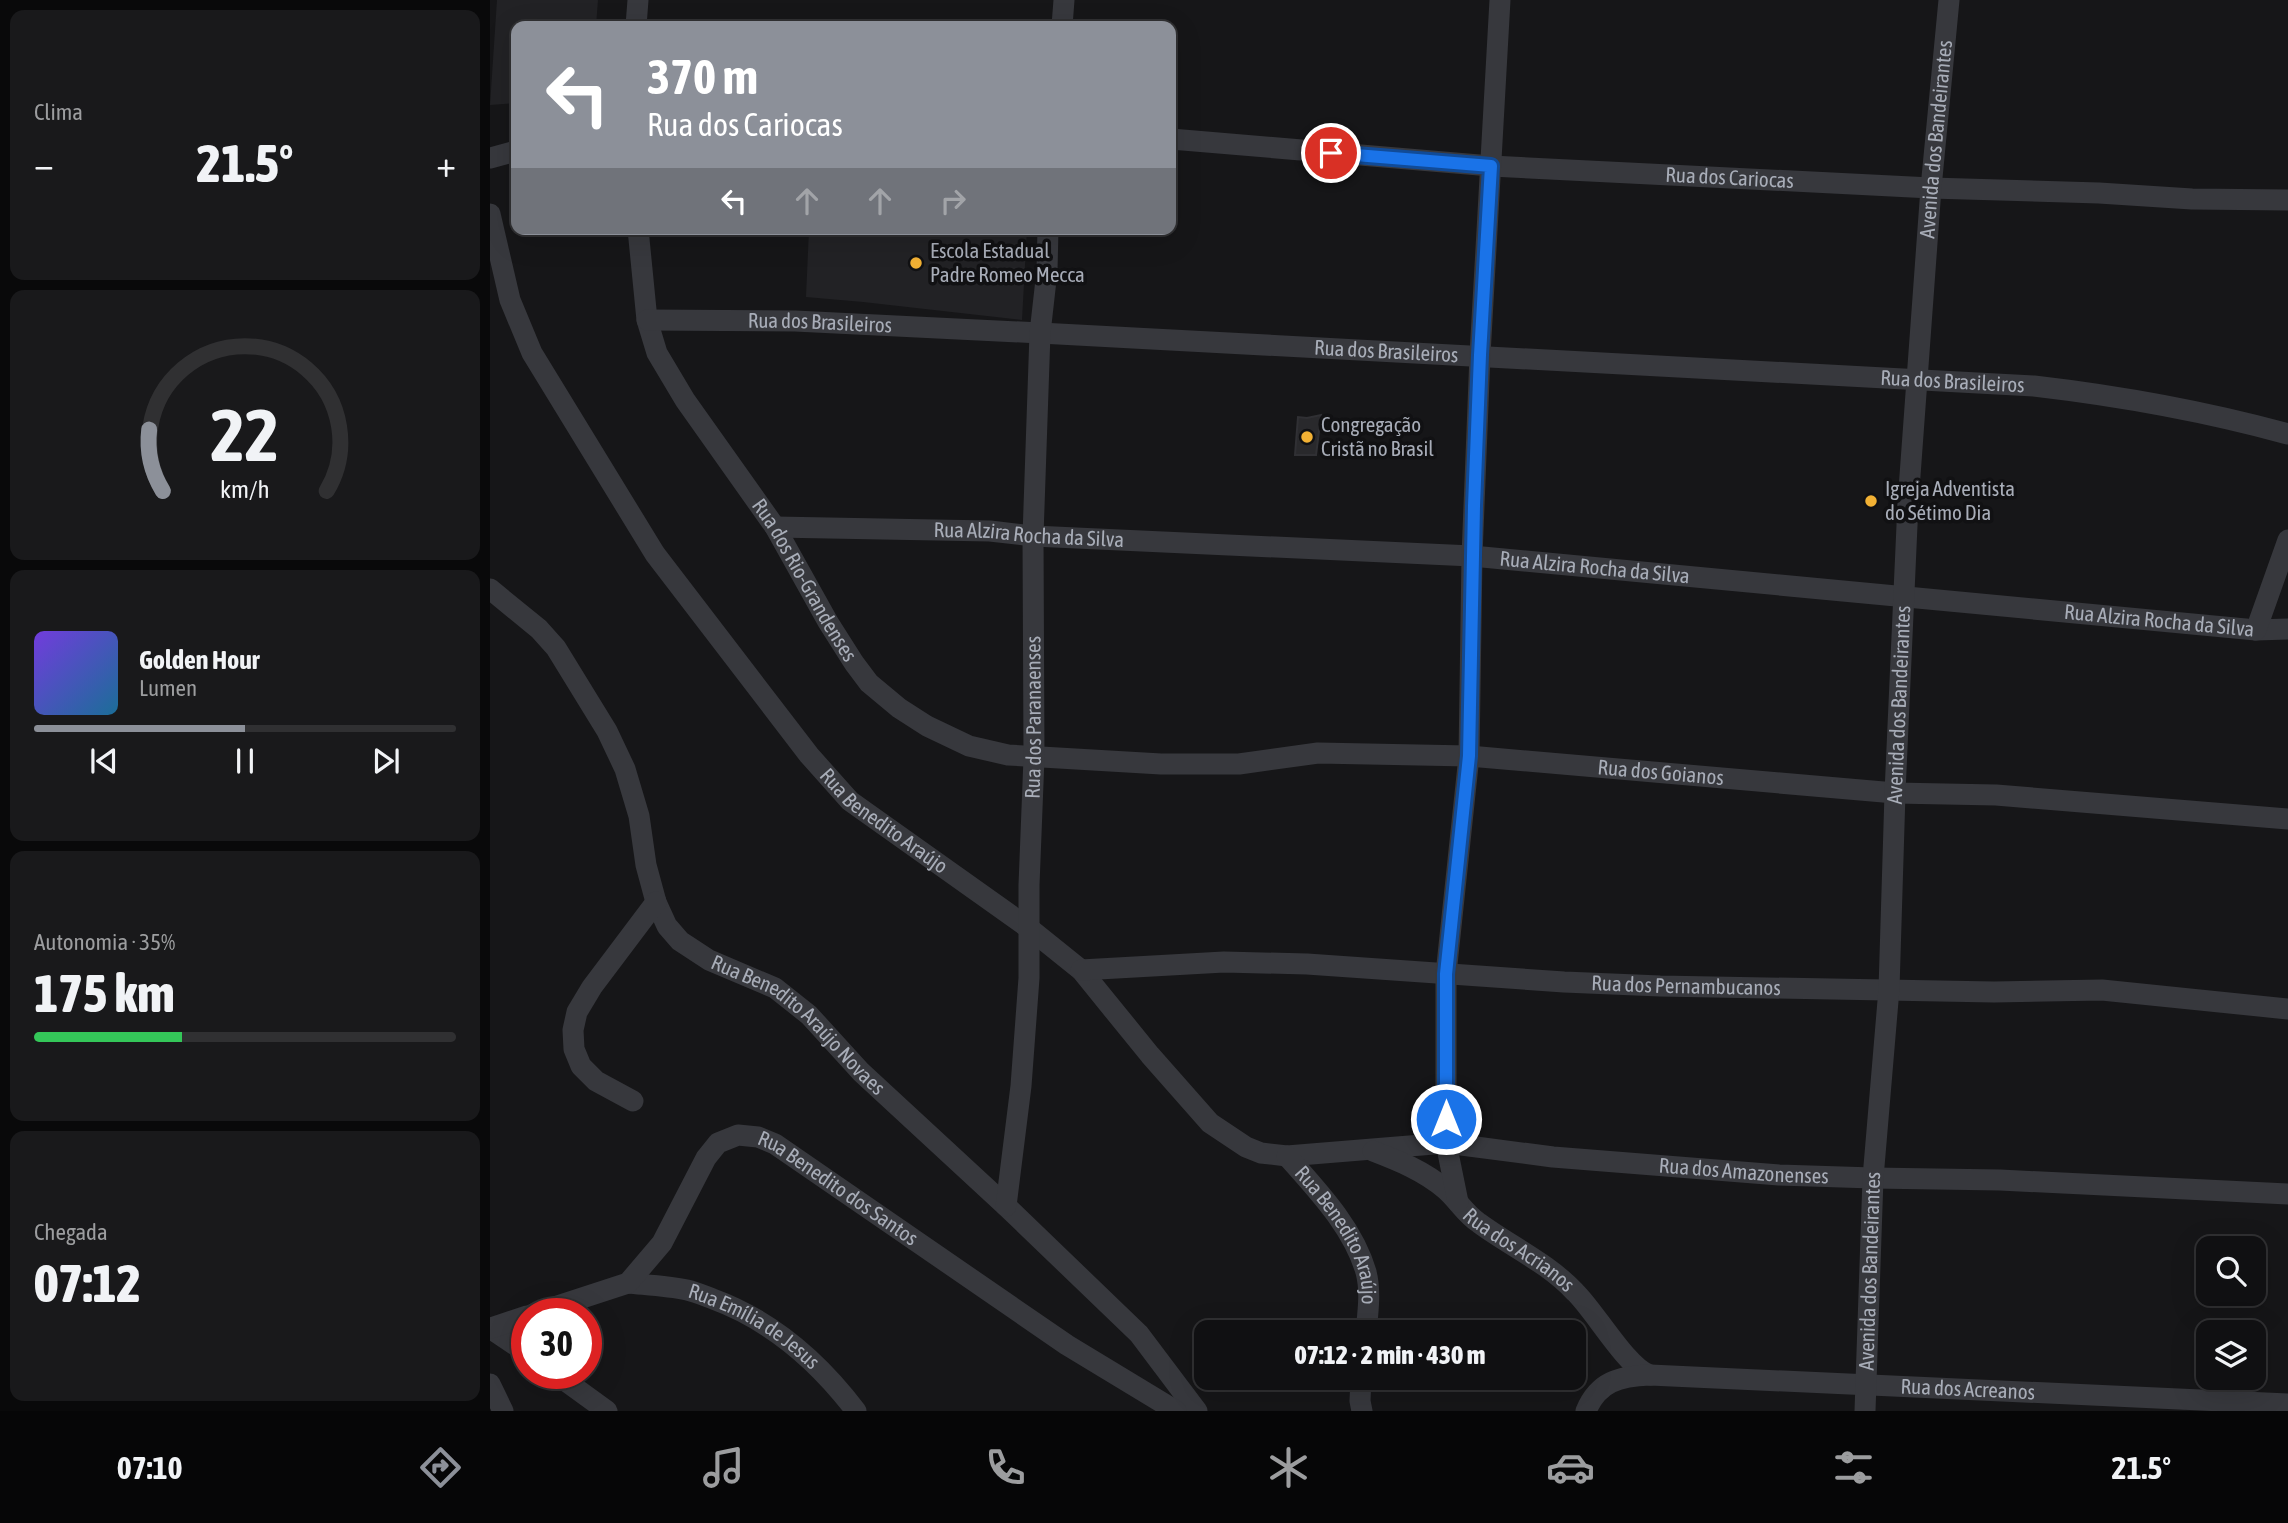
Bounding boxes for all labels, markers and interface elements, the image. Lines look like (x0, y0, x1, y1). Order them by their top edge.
street label: Avenida dos Bandeirantes (1914, 39, 1956, 239)
text: 370 m (647, 48, 758, 104)
icon: left (532, 49, 623, 140)
text: Clima (34, 99, 83, 125)
text: Rua dos Cariocas (647, 106, 843, 143)
pin (1301, 123, 1361, 183)
text: 21.5° (197, 133, 293, 193)
icon: arrive (1312, 134, 1350, 172)
text: − (34, 142, 54, 185)
text: + (436, 142, 456, 185)
street label: Rua dos Cariocas (1665, 162, 1794, 192)
icon: left (715, 182, 753, 220)
icon: ahead (788, 182, 826, 220)
icon: ahead (861, 182, 899, 220)
icon: right (934, 182, 972, 220)
place label: Escola Estadual Padre Romeo Mecca (930, 238, 1085, 286)
marker: Escola Estadual Padre Romeo Mecca (908, 255, 924, 271)
street label: Rua dos Brasileiros (748, 308, 893, 337)
street label: Rua dos Brasileiros (1313, 335, 1459, 366)
street label: Rua dos Brasileiros (1880, 365, 2025, 396)
text: 22 (211, 394, 279, 477)
place label: Congregação Cristã no Brasil (1321, 412, 1434, 460)
marker: Congregação Cristã no Brasil (1299, 429, 1315, 445)
text: km/h (220, 475, 270, 503)
place label: Igreja Adventista do Sétimo Dia (1885, 476, 2015, 524)
marker: Igreja Adventista do Sétimo Dia (1863, 493, 1879, 509)
street label: Rua dos Rio-Grandenses (748, 494, 863, 665)
street label: Rua Alzira Rocha da Silva (933, 517, 1125, 551)
street label: Rua Alzira Rocha da Silva (1499, 546, 1691, 587)
street label: Rua Alzira Rocha da Silva (2063, 599, 2255, 641)
street label: Avenida dos Bandeirantes (1882, 605, 1914, 805)
street label: Rua dos Paranaenses (1019, 636, 1045, 799)
text: Golden Hour (139, 645, 259, 675)
text: Lumen (139, 675, 197, 701)
icon: previous (85, 742, 123, 780)
icon: pause (226, 742, 264, 780)
icon: next (367, 742, 405, 780)
street label: Rua dos Goianos (1597, 754, 1725, 789)
street label: Rua Benedito Araújo (816, 763, 953, 878)
text: Autonomia · 35% (34, 929, 175, 955)
street label: Rua Benedito Araújo Novaes (708, 949, 890, 1099)
text: 175 km (34, 963, 175, 1023)
street label: Rua dos Pernambucanos (1591, 970, 1781, 999)
position arrow (1409, 1082, 1483, 1156)
street label: Rua Benedito dos Santos (755, 1125, 923, 1250)
street label: Rua dos Amazonenses (1658, 1152, 1829, 1188)
street label: Rua Benedito Araújo (1290, 1160, 1382, 1305)
street label: Avenida dos Bandeirantes (1853, 1171, 1884, 1371)
street label: Rua dos Acrianos (1458, 1203, 1580, 1296)
text: Chegada (34, 1219, 108, 1245)
map controls (2196, 1236, 2266, 1390)
button: search (2196, 1236, 2266, 1306)
text: 07:12 (34, 1253, 141, 1313)
street label: Rua Emília de Jesus (686, 1278, 825, 1373)
speed limit sign: 30 (511, 1298, 602, 1389)
button: layers (2196, 1320, 2266, 1390)
text: 07:12 · 2 min · 430 m (1295, 1340, 1485, 1370)
street label: Rua dos Acreanos (1900, 1373, 2036, 1403)
icon: directions (416, 1443, 465, 1492)
icon: music (699, 1443, 748, 1492)
icon: phone (981, 1443, 1030, 1492)
icon: climate (1264, 1443, 1313, 1492)
icon: car (1546, 1443, 1595, 1492)
icon: filters (1829, 1443, 1878, 1492)
text: 07:10 (117, 1449, 183, 1486)
text: 21.5° (2111, 1449, 2171, 1486)

